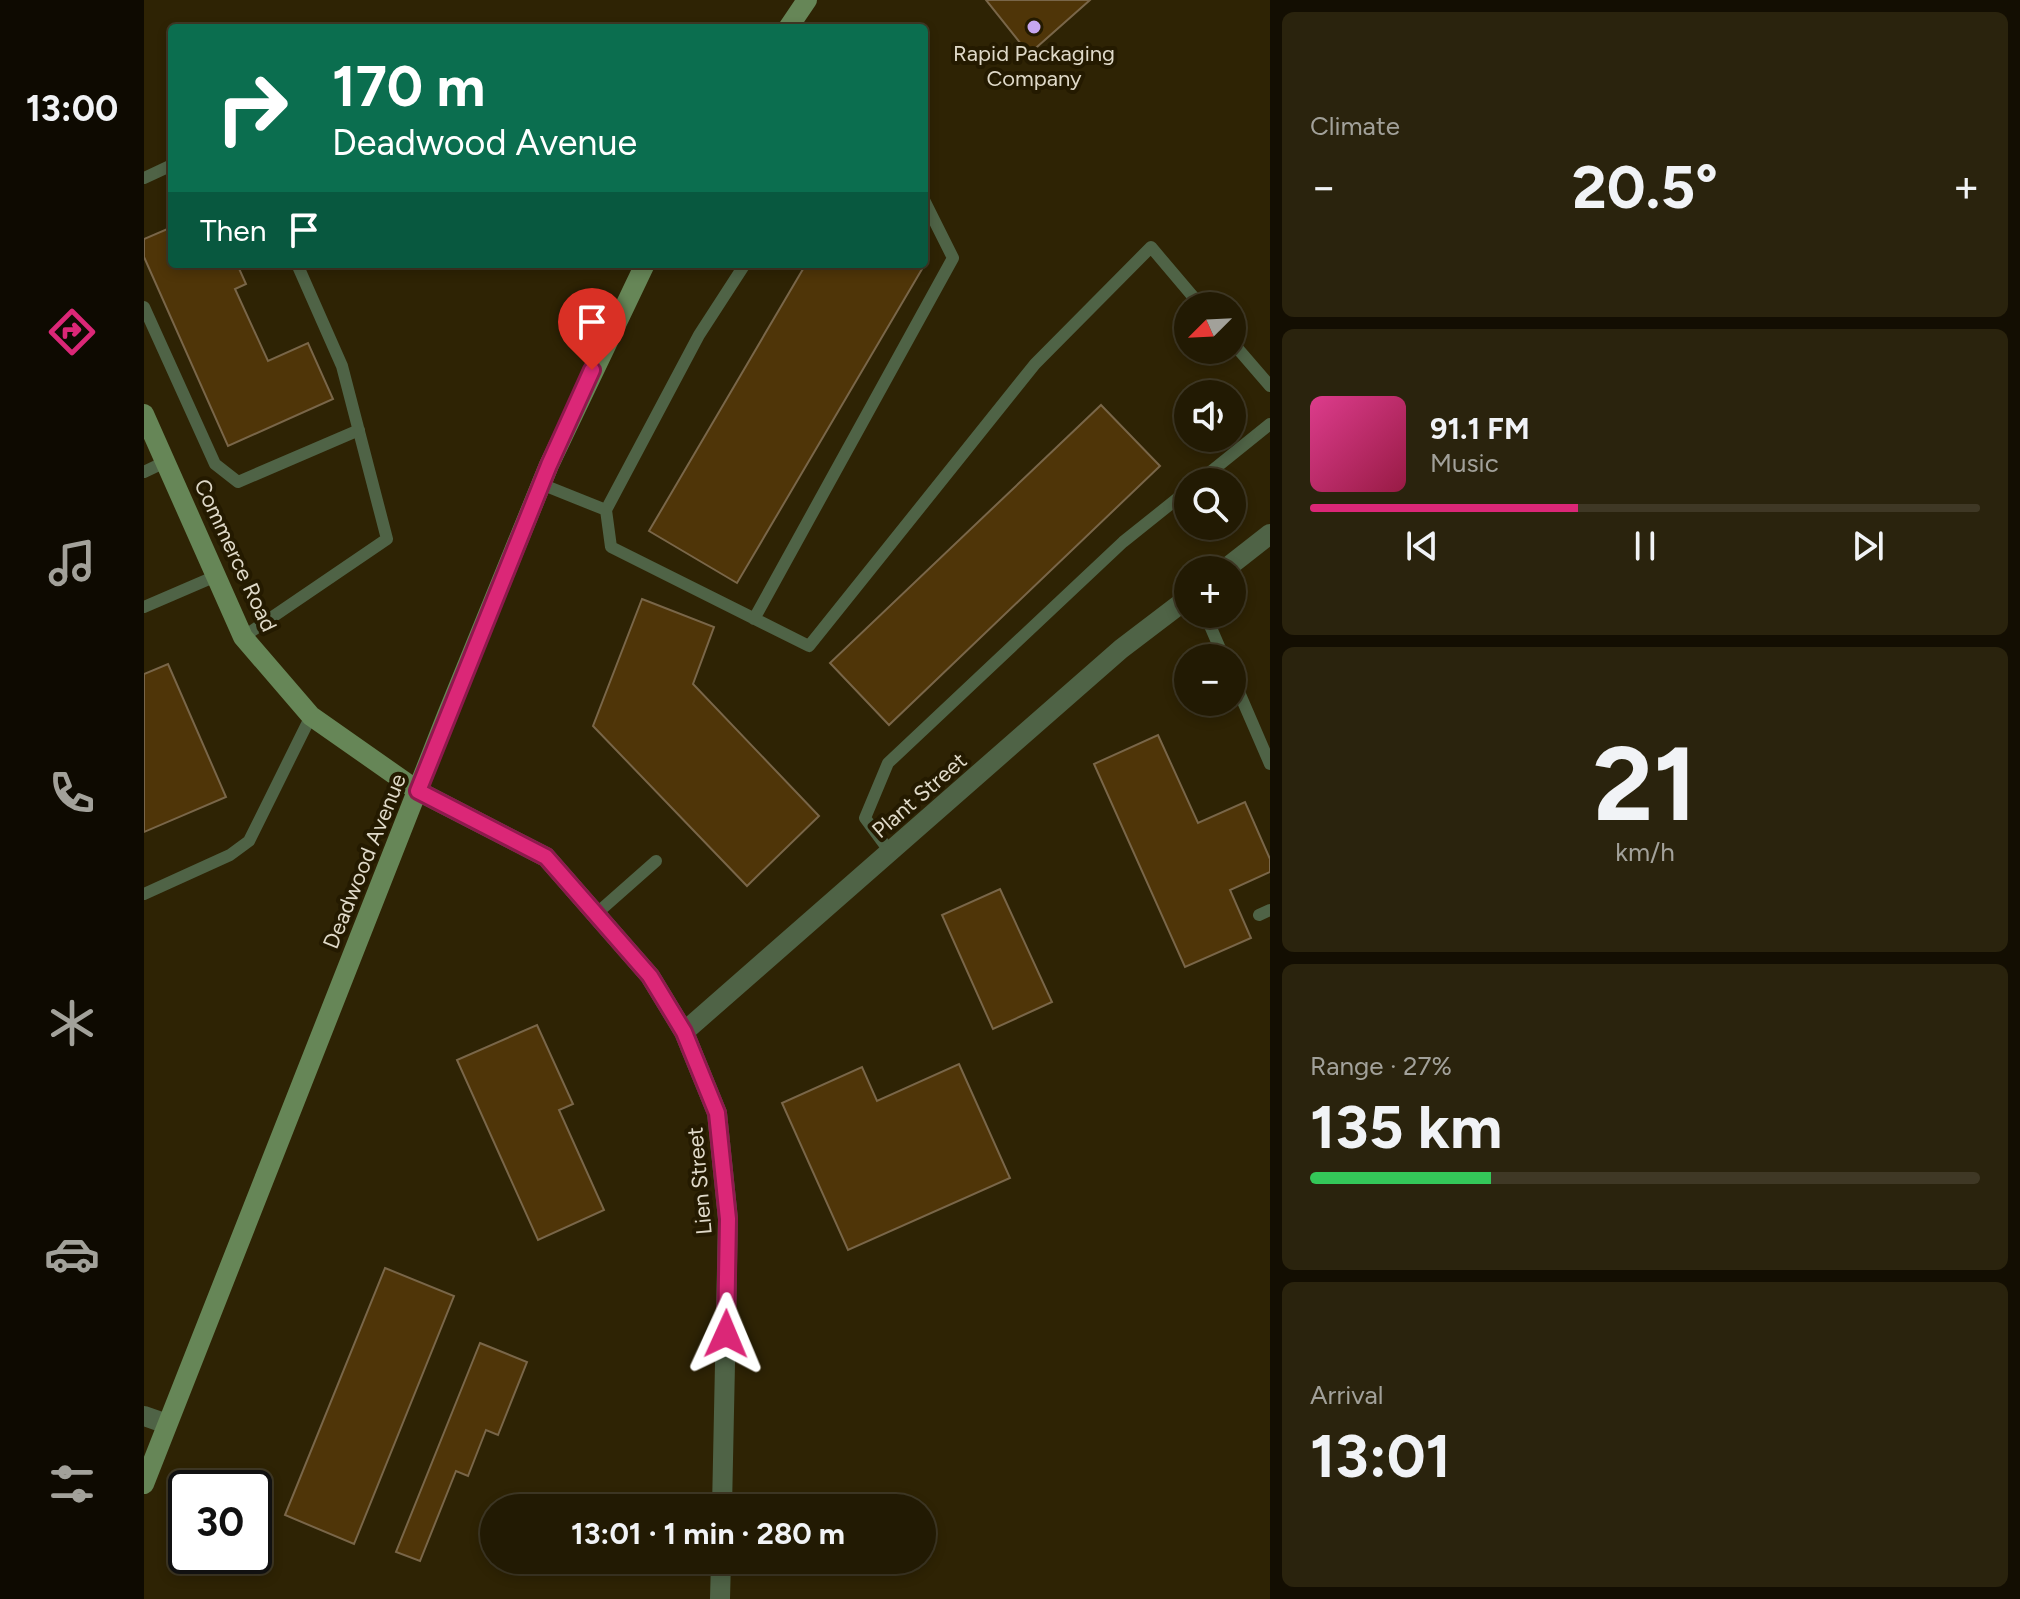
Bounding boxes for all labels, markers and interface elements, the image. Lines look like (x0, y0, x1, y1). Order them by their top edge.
marker: Rapid Packaging Company (1025, 18, 1043, 36)
place label: Rapid Packaging Company (953, 40, 1115, 92)
text: 170 m (332, 53, 485, 120)
icon: right (200, 56, 304, 160)
text: 13:00 (26, 87, 118, 130)
text: Climate (1310, 110, 1400, 142)
text: Deadwood Avenue (332, 121, 637, 164)
text: 20.5° (1572, 151, 1718, 223)
text: − (1310, 160, 1337, 213)
text: + (1953, 160, 1980, 213)
icon: arrive (282, 208, 326, 252)
text: Then (200, 212, 266, 249)
pin (558, 288, 626, 370)
north arrow (1174, 292, 1246, 364)
map controls (1174, 292, 1246, 716)
icon: arrive (570, 300, 614, 344)
icon: directions (44, 304, 100, 360)
button: sound (1174, 380, 1246, 452)
text: 91.1 FM (1430, 410, 1530, 447)
text: Music (1430, 447, 1499, 479)
button: search (1174, 468, 1246, 540)
street label: Commerce Road (188, 475, 283, 636)
icon: previous (1400, 524, 1444, 568)
icon: pause (1623, 524, 1667, 568)
icon: next (1846, 524, 1890, 568)
icon: music (44, 535, 100, 591)
button: + (1174, 556, 1246, 628)
button: − (1174, 644, 1246, 716)
text: 21 (1593, 721, 1697, 846)
street label: Plant Street (867, 747, 972, 844)
icon: phone (44, 765, 100, 821)
street label: Deadwood Avenue (317, 770, 412, 953)
text: km/h (1615, 836, 1675, 868)
icon: climate (44, 995, 100, 1051)
text: Range · 27% (1310, 1050, 1452, 1082)
text: 135 km (1310, 1091, 1502, 1163)
street label: Lien Street (681, 1126, 718, 1236)
icon: car (44, 1226, 100, 1282)
position arrow (684, 1292, 768, 1376)
text: Arrival (1310, 1379, 1383, 1411)
text: 13:01 (1310, 1420, 1451, 1492)
icon: filters (44, 1456, 100, 1512)
speed limit sign: 30 (168, 1470, 272, 1574)
text: 13:01 · 1 min · 280 m (571, 1515, 845, 1552)

